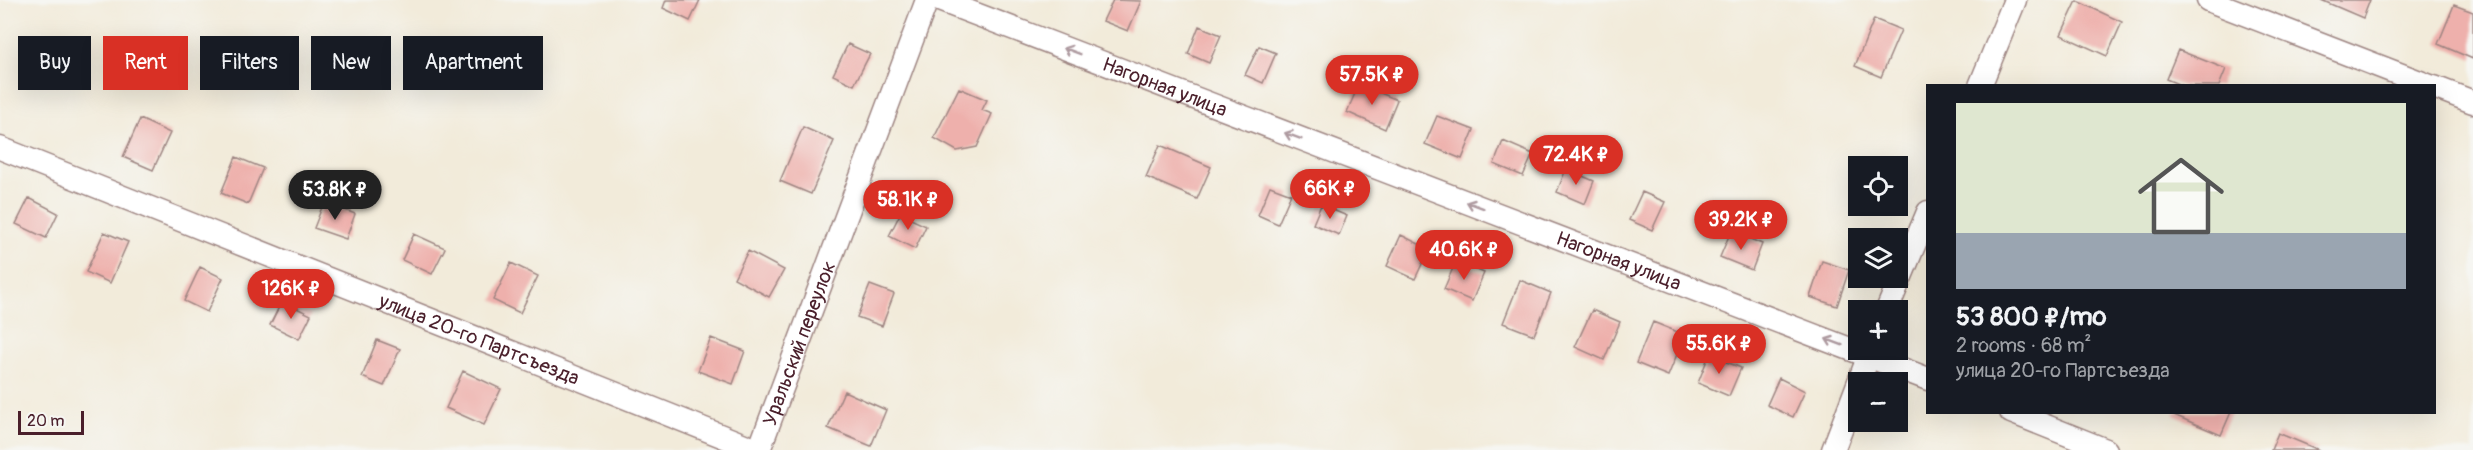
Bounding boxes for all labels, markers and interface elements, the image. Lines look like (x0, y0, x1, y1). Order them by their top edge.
chip: Buy (18, 36, 91, 90)
chip: Rent (103, 36, 188, 90)
chip: Filters (200, 36, 299, 90)
chip: New (311, 36, 391, 90)
chip: Apartment (403, 36, 543, 90)
one-way arrow (1063, 45, 1082, 56)
street label: Нагорная улица (1099, 52, 1231, 122)
pin: 57.5K ₽ (1317, 55, 1427, 106)
text: 57.5K ₽ (1339, 62, 1405, 87)
one-way arrow (1284, 129, 1303, 140)
pin: 72.4K ₽ (1521, 135, 1631, 186)
text: 72.4K ₽ (1543, 142, 1609, 167)
icon: home (2127, 142, 2235, 250)
map controls (1848, 156, 1908, 432)
button: locate (1848, 156, 1908, 216)
pin: 66K ₽ (1288, 169, 1372, 220)
pin: 53.8K ₽ (280, 170, 390, 221)
text: 66K ₽ (1304, 176, 1356, 201)
text: 53.8K ₽ (303, 177, 367, 202)
pin: 58.1K ₽ (853, 180, 963, 231)
text: 58.1K ₽ (877, 187, 939, 212)
one-way arrow (1466, 199, 1485, 210)
pin: 39.2K ₽ (1686, 200, 1796, 251)
text: 39.2K ₽ (1708, 207, 1774, 232)
street label: Нагорная улица (1553, 226, 1685, 296)
button: layers (1848, 228, 1908, 288)
pin: 40.6K ₽ (1409, 230, 1519, 281)
text: 40.6K ₽ (1429, 237, 1499, 262)
street label: Уральский переулок (757, 258, 841, 429)
pin: 126K ₽ (242, 269, 340, 320)
text: 126K ₽ (261, 276, 321, 301)
street label: улица 20-го Партсъезда (374, 288, 583, 391)
button: + (1848, 300, 1908, 360)
text: 53 800 ₽/mo (1956, 301, 2107, 333)
pin: 55.6K ₽ (1664, 324, 1774, 375)
text: 55.6K ₽ (1686, 331, 1752, 356)
text: 2 rooms · 68 m² (1956, 333, 2091, 358)
one-way arrow (1825, 336, 1844, 347)
text: улица 20-го Партсъезда (1956, 358, 2170, 383)
button: − (1848, 372, 1908, 432)
scale bar (18, 408, 84, 436)
text: 20 m (27, 411, 65, 431)

